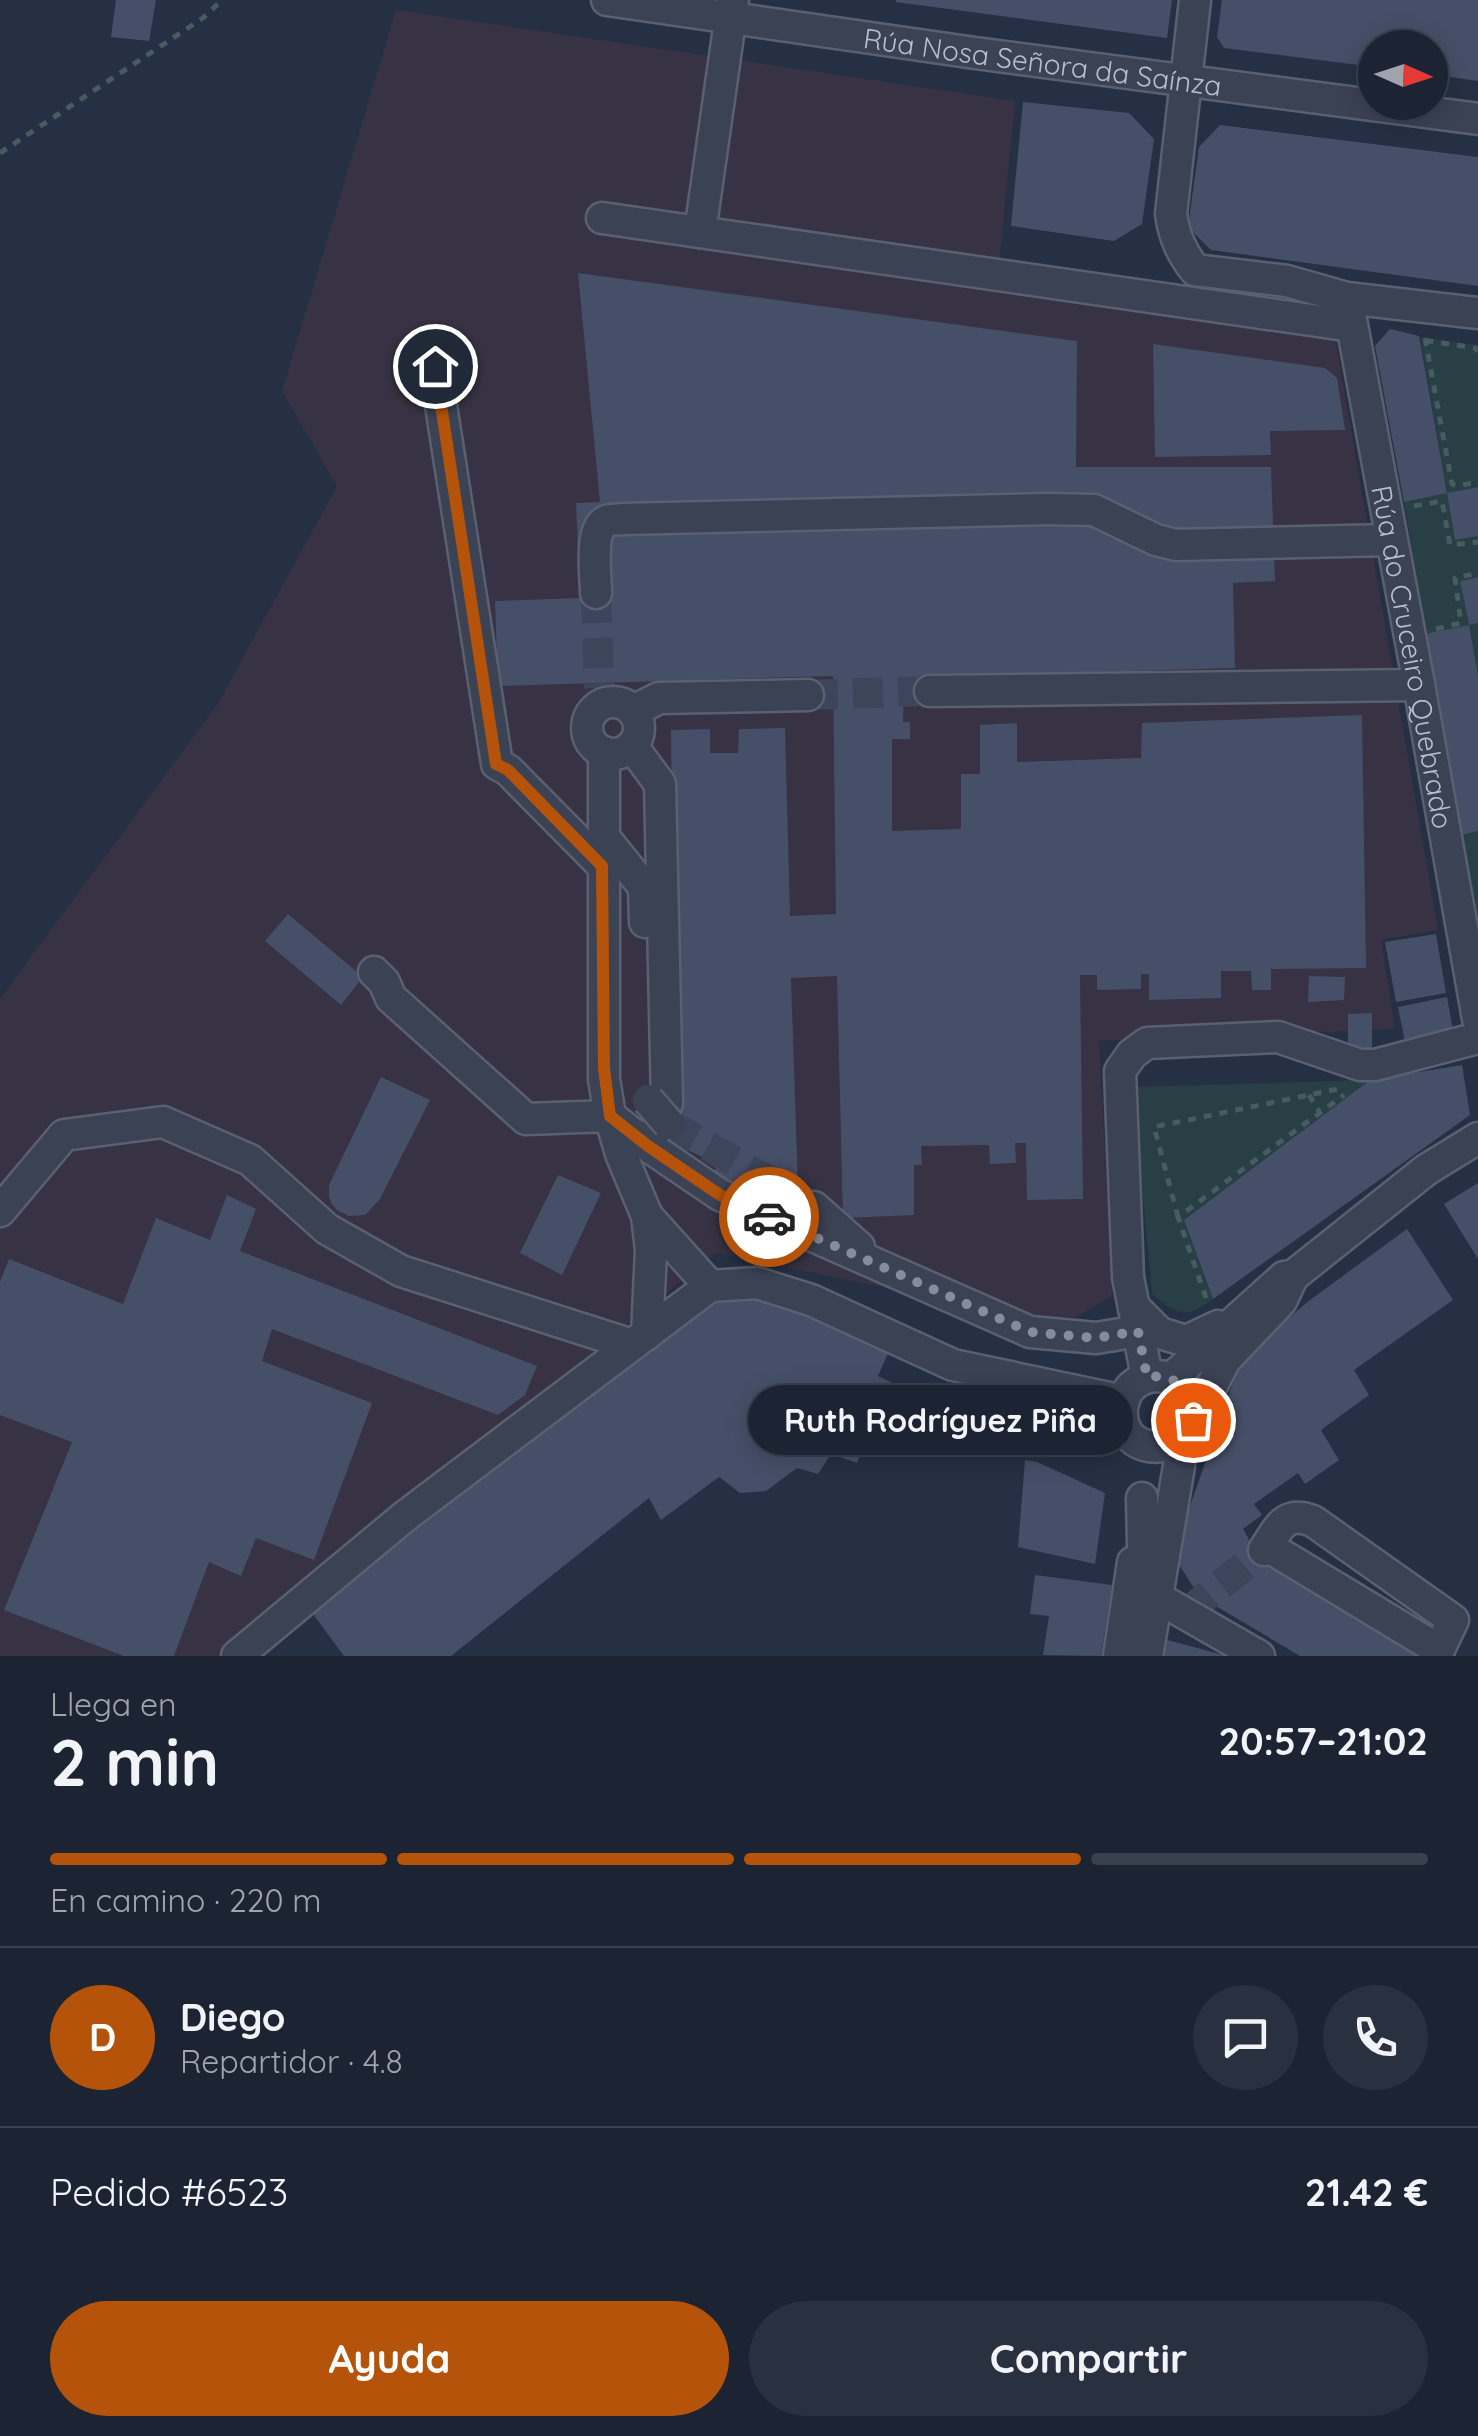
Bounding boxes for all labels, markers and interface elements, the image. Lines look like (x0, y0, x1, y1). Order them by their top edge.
street label: Rúa Nosa Señora da Saínza (861, 20, 1224, 103)
north arrow (1358, 30, 1448, 120)
map controls (1358, 30, 1448, 120)
pin (393, 324, 478, 409)
icon: home (408, 339, 463, 394)
street label: Rúa do Cruceiro Quebrado (1365, 482, 1462, 831)
courier (719, 1167, 819, 1267)
icon: car (742, 1190, 797, 1245)
pin (1151, 1378, 1236, 1463)
callout: Ruth Rodríguez Piña (748, 1385, 1133, 1455)
icon: bag (1166, 1393, 1221, 1448)
text: Ruth Rodríguez Piña (784, 1400, 1097, 1440)
text: Llega en (50, 1684, 177, 1724)
text: 20:57–21:02 (1219, 1717, 1428, 1765)
text: 2 min (50, 1721, 219, 1802)
text: En camino · 220 m (50, 1880, 321, 1920)
button: chat (1193, 1985, 1298, 2090)
button: phone (1323, 1985, 1428, 2090)
text: Diego (180, 1993, 286, 2041)
text: D (89, 2013, 116, 2061)
text: Repartidor · 4.8 (180, 2041, 403, 2081)
text: Pedido #6523 (50, 2168, 288, 2216)
text: 21.42 € (1305, 2168, 1428, 2216)
button: Ayuda (50, 2301, 729, 2416)
button: Compartir (749, 2301, 1428, 2416)

